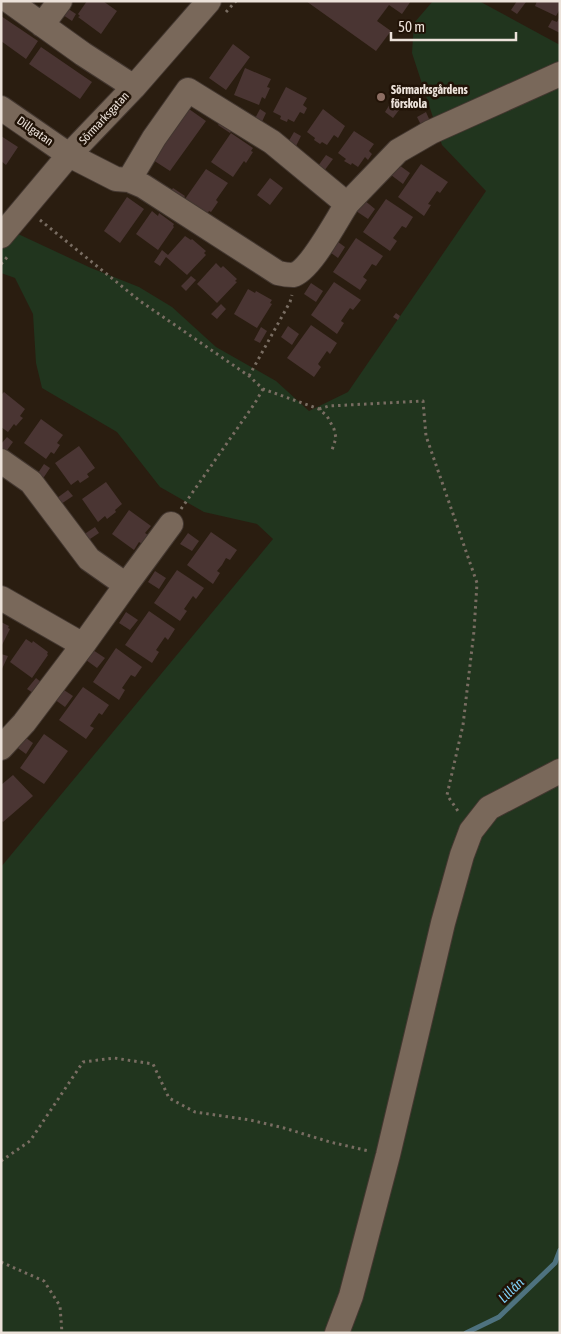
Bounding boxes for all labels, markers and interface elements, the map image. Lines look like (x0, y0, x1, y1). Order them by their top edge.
scale bar (391, 10, 516, 42)
text: 50 m (398, 18, 425, 35)
place label: Sörmarksgårdens förskola (390, 83, 468, 111)
street label: Sörmarksgatan (76, 89, 132, 147)
marker: Sörmarksgårdens förskola (375, 91, 387, 103)
street label: Dillgatan (14, 113, 56, 149)
water label: Lillån (495, 1274, 527, 1306)

